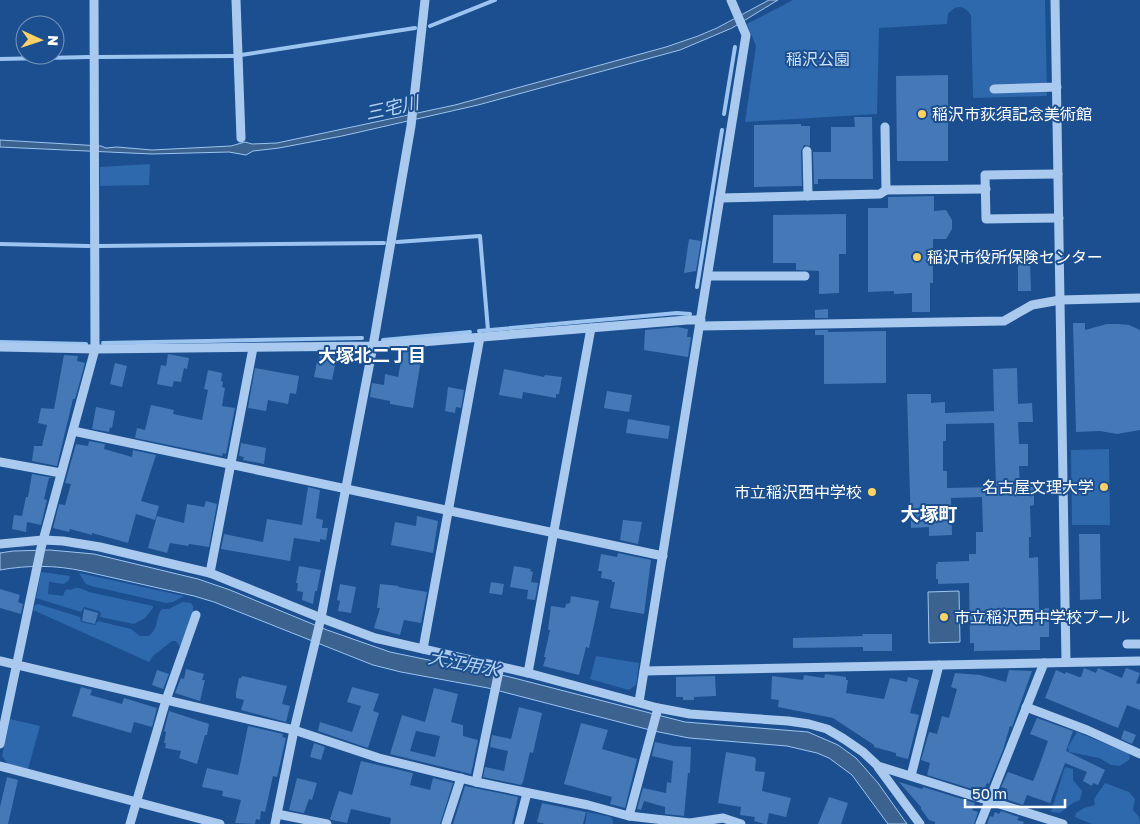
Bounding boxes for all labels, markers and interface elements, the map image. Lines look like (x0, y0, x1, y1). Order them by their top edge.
north arrow (15, 15, 65, 65)
text: N (45, 35, 62, 46)
park label: 稲沢公園 (786, 49, 850, 69)
water label: 三宅川 (363, 90, 423, 123)
place label: 稲沢市荻須記念美術館 (932, 104, 1092, 124)
marker: 稲沢市荻須記念美術館 (916, 108, 928, 120)
place label: 稲沢市役所保険センター (927, 247, 1103, 267)
marker: 稲沢市役所保険センター (911, 251, 923, 263)
district label: 大塚北二丁目 (318, 344, 426, 366)
place label: 名古屋文理大学 (982, 477, 1094, 497)
marker: 名古屋文理大学 (1098, 481, 1110, 493)
place label: 市立稲沢西中学校 (734, 482, 862, 502)
marker: 市立稲沢西中学校 (866, 486, 878, 498)
district label: 大塚町 (900, 502, 958, 525)
place label: 市立稲沢西中学校プール (954, 607, 1130, 627)
marker: 市立稲沢西中学校プール (938, 611, 950, 623)
water label: 大江用水 (427, 645, 503, 681)
scale bar (965, 776, 1065, 808)
text: 50 m (972, 784, 1007, 802)

